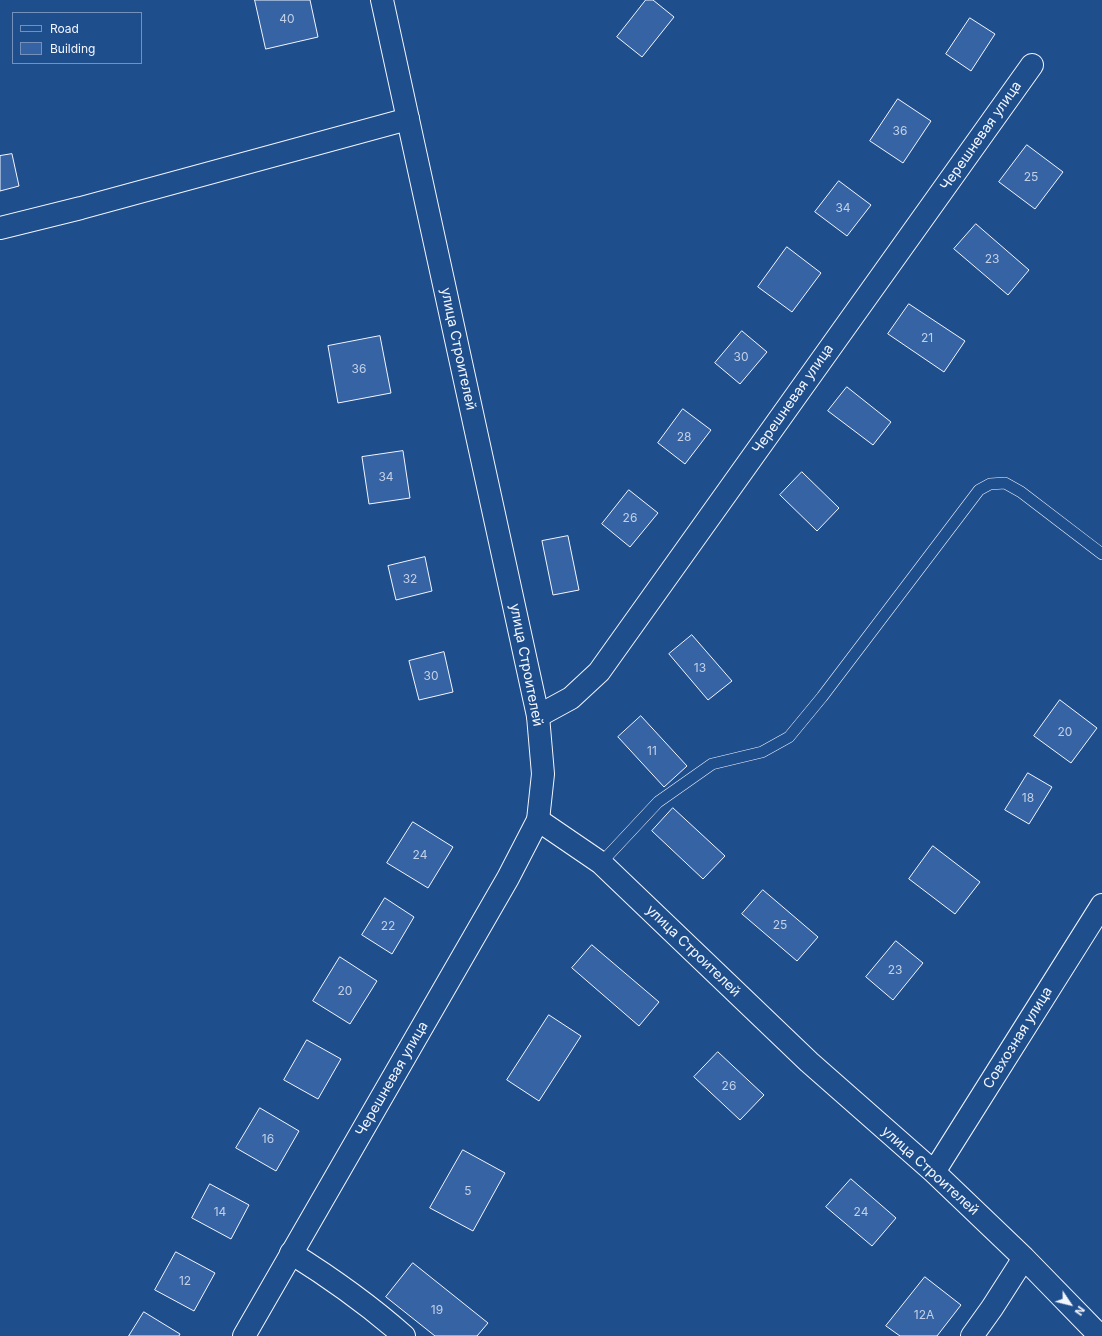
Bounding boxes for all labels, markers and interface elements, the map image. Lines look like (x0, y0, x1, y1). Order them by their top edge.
legend (12, 12, 142, 64)
house number: 40 (279, 12, 295, 26)
text: Road (50, 21, 79, 36)
text: Building (50, 41, 95, 56)
street label: Черешневая улица (937, 78, 1025, 194)
house number: 36 (893, 124, 907, 138)
house number: 25 (1024, 170, 1038, 184)
house number: 34 (835, 201, 851, 215)
house number: 23 (985, 252, 999, 266)
street label: улица Строителей (437, 286, 479, 412)
house number: 21 (921, 331, 933, 345)
street label: Черешневая улица (749, 341, 837, 457)
house number: 30 (734, 350, 748, 364)
house number: 36 (352, 362, 366, 376)
house number: 28 (677, 430, 691, 444)
house number: 34 (378, 470, 394, 484)
house number: 26 (623, 511, 637, 525)
house number: 32 (403, 572, 417, 586)
street label: улица Строителей (506, 602, 546, 728)
house number: 13 (694, 661, 706, 675)
house number: 30 (424, 669, 438, 683)
house number: 20 (1058, 725, 1072, 739)
house number: 11 (647, 744, 657, 758)
house number: 18 (1022, 791, 1034, 805)
house number: 24 (413, 848, 427, 862)
street label: улица Строителей (642, 902, 744, 1000)
house number: 25 (773, 918, 787, 932)
house number: 22 (381, 919, 395, 933)
house number: 23 (888, 963, 902, 977)
house number: 20 (338, 984, 352, 998)
street label: Совхозная улица (980, 984, 1056, 1092)
street label: Черешневая улица (352, 1019, 432, 1139)
house number: 26 (722, 1079, 736, 1093)
street label: улица Строителей (878, 1123, 982, 1219)
house number: 16 (262, 1132, 274, 1146)
house number: 5 (464, 1184, 472, 1198)
house number: 14 (214, 1205, 226, 1219)
house number: 24 (854, 1205, 868, 1219)
house number: 12 (179, 1274, 191, 1288)
north arrow (1050, 1284, 1090, 1324)
house number: 19 (431, 1303, 443, 1317)
text: N (1072, 1303, 1088, 1318)
house number: 12А (914, 1308, 934, 1322)

